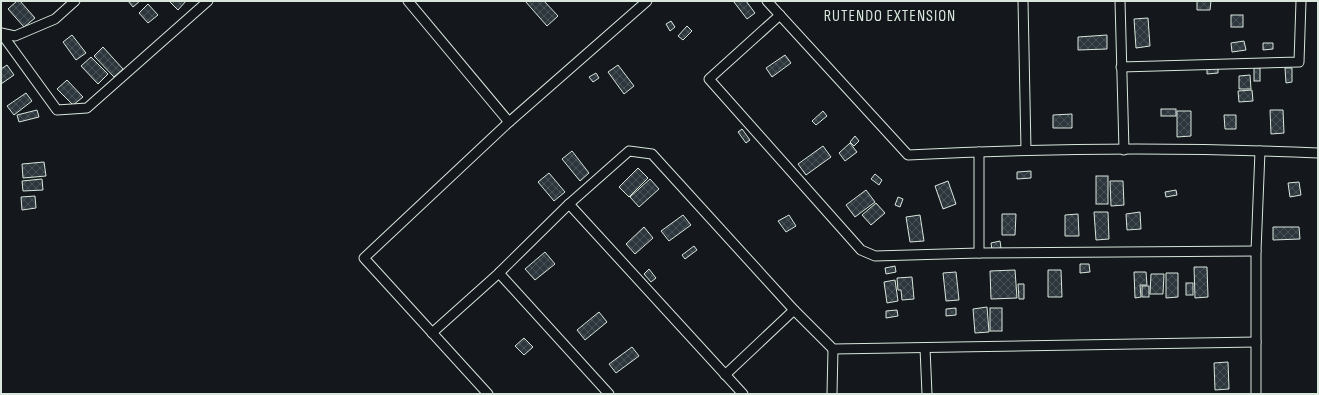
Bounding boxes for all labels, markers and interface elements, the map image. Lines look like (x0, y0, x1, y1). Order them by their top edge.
district label: RUTENDO EXTENSION (824, 7, 956, 26)

